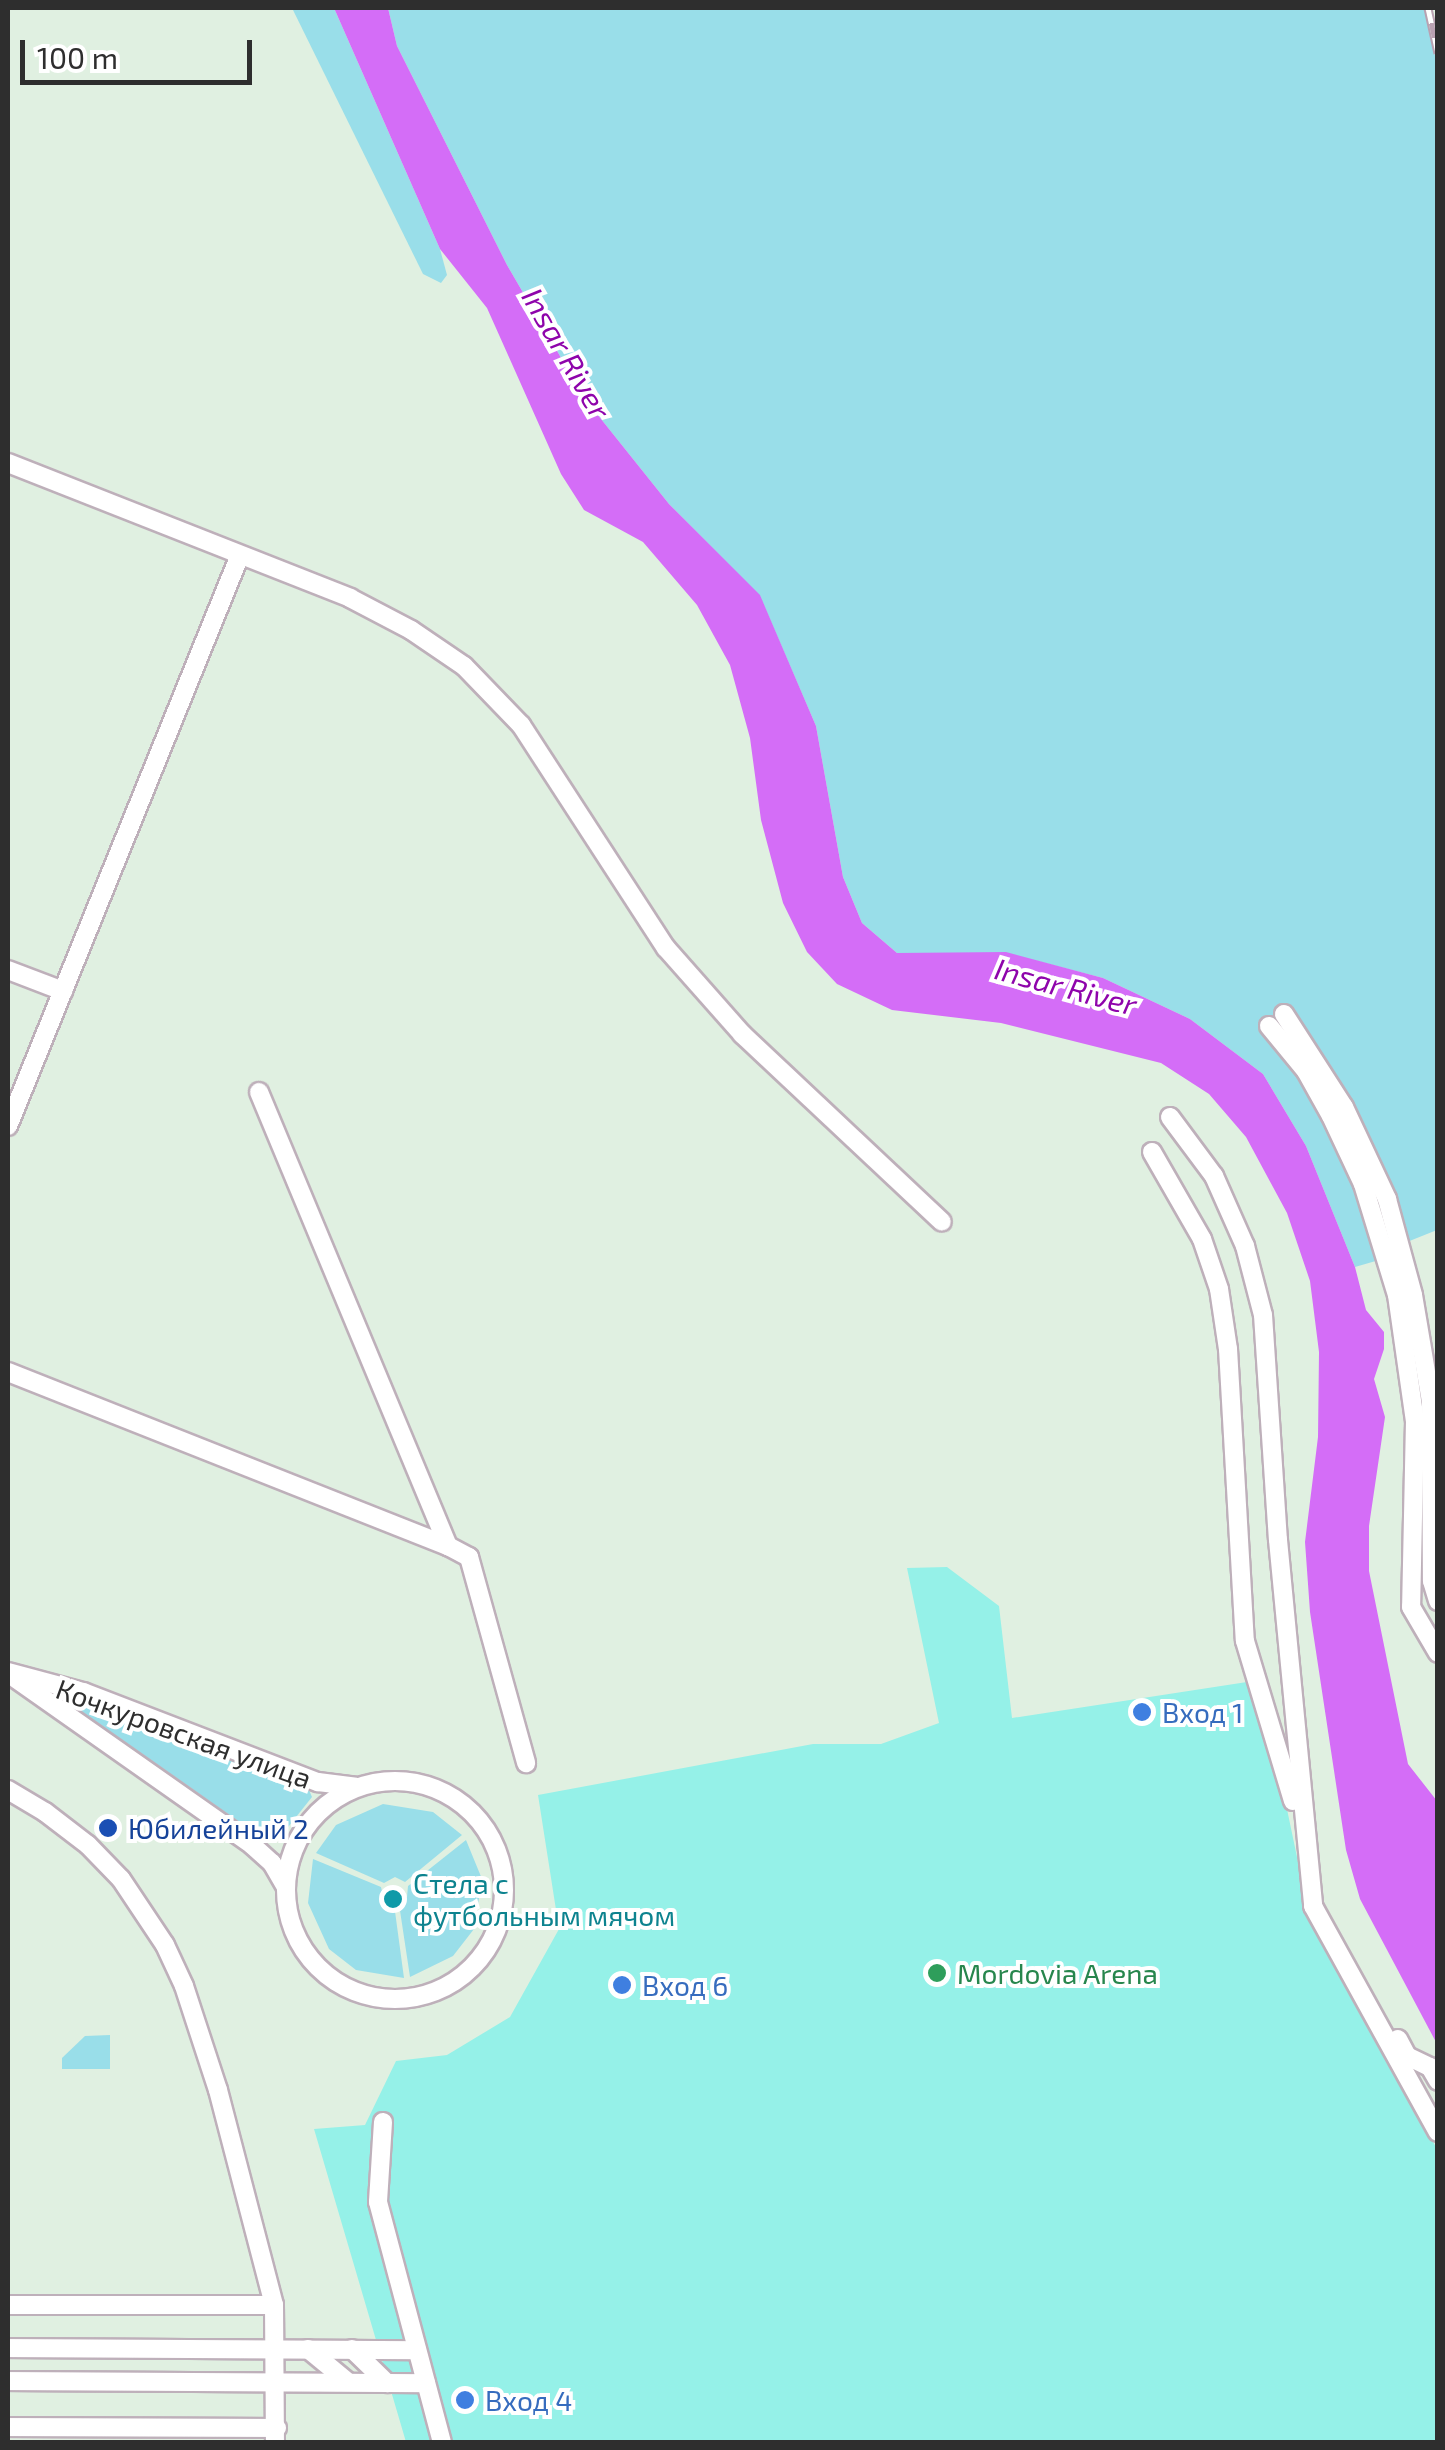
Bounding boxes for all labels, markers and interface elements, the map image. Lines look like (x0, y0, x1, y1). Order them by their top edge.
scale bar (25, 20, 258, 82)
text: 100 m (37, 39, 118, 75)
water label: Insar River (515, 281, 619, 425)
water label: Insar River (991, 950, 1141, 1022)
street label: Кочкуровская улица (52, 1671, 316, 1795)
place label: Вход 1 (1162, 1695, 1243, 1729)
marker: Вход 1 (1131, 1701, 1153, 1723)
place label: Юбилейный 2 (128, 1811, 309, 1845)
marker: Юбилейный 2 (97, 1817, 119, 1839)
place label: Стела с футбольным мячом (413, 1866, 675, 1932)
marker: Стела с футбольным мячом (382, 1888, 404, 1910)
place label: Mordovia Arena (957, 1956, 1159, 1990)
marker: Mordovia Arena (926, 1962, 948, 1984)
place label: Вход 6 (642, 1968, 728, 2002)
marker: Вход 6 (611, 1974, 633, 1996)
place label: Вход 4 (485, 2383, 572, 2417)
marker: Вход 4 (454, 2389, 476, 2411)

